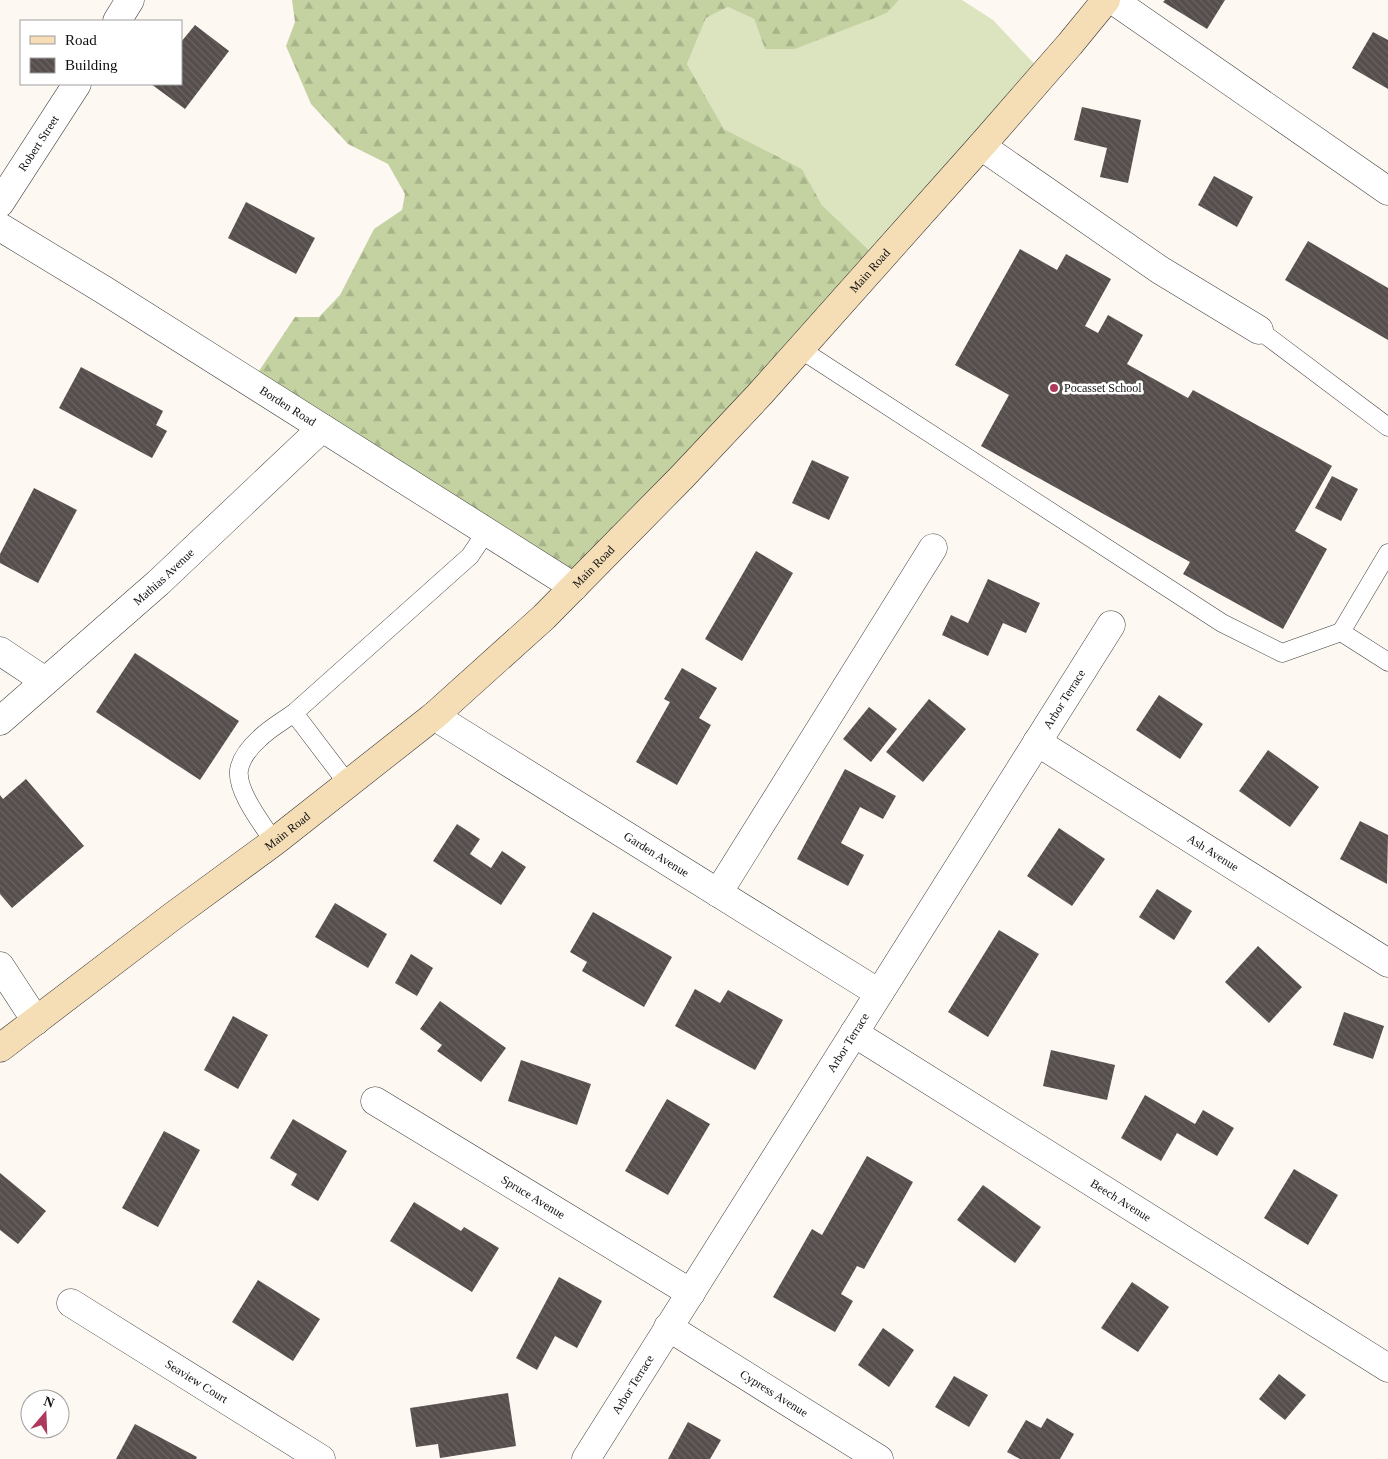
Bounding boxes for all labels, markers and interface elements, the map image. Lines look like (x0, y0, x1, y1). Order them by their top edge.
legend (20, 20, 182, 85)
text: Road (65, 32, 97, 48)
text: Building (65, 57, 118, 73)
street label: Robert Street (15, 112, 62, 174)
street label: Main Road (847, 246, 893, 295)
place label: Pocasset School (1064, 381, 1142, 395)
marker: Pocasset School (1048, 382, 1060, 394)
street label: Borden Road (257, 383, 318, 429)
street label: Main Road (570, 543, 617, 591)
street label: Mathias Avenue (130, 546, 197, 608)
street label: Arbor Terrace (1041, 667, 1088, 731)
street label: Main Road (262, 809, 313, 853)
street label: Garden Avenue (621, 829, 692, 880)
street label: Ash Avenue (1185, 831, 1241, 874)
street label: Arbor Terrace (824, 1010, 872, 1075)
street label: Spruce Avenue (499, 1172, 568, 1222)
street label: Beech Avenue (1088, 1176, 1154, 1225)
street label: Arbor Terrace (609, 1352, 657, 1417)
street label: Seaview Court (163, 1357, 231, 1406)
street label: Cypress Avenue (737, 1367, 811, 1420)
north arrow (20, 1389, 70, 1439)
text: N (42, 1393, 56, 1411)

